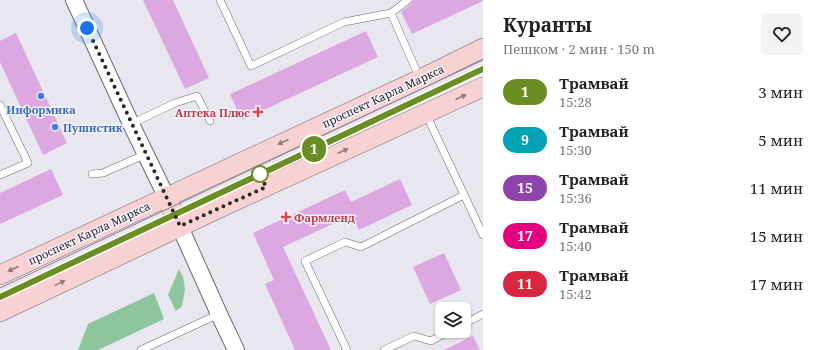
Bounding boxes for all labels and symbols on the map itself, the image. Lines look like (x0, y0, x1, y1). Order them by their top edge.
your location (77, 18, 97, 38)
street label: проспект Карла Маркса (319, 61, 447, 131)
marker: Информика (36, 91, 46, 101)
one-way arrow (456, 94, 467, 100)
place label: Информика (6, 102, 76, 117)
place label: Аптека Плюс (175, 105, 250, 120)
marker: Аптека Плюс (253, 107, 263, 117)
place label: Пушистик (63, 120, 123, 135)
marker: Пушистик (50, 122, 60, 132)
line badge: 1 (301, 136, 327, 162)
one-way arrow (277, 140, 289, 146)
one-way arrow (338, 148, 349, 154)
unlabelled marker (251, 165, 269, 183)
street label: проспект Карла Маркса (25, 198, 153, 268)
place label: Фармленд (294, 210, 355, 225)
marker: Фармленд (281, 212, 291, 222)
one-way arrow (8, 266, 19, 272)
one-way arrow (55, 280, 66, 286)

